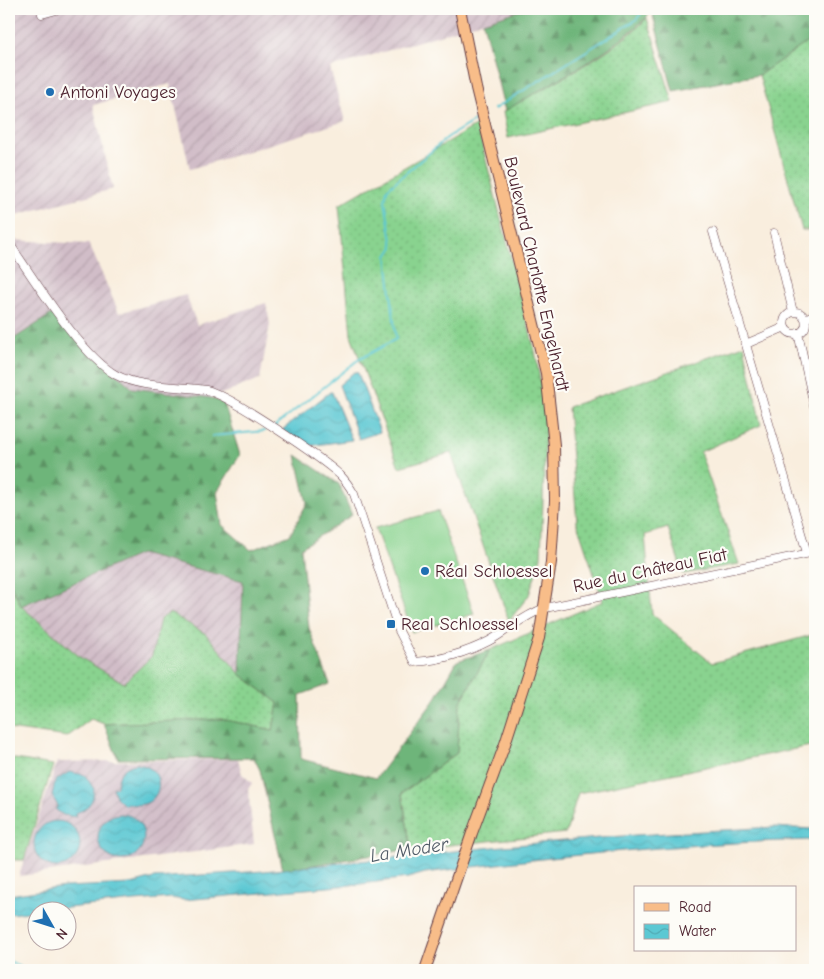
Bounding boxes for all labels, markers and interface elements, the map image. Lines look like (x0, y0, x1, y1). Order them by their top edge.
place label: Antoni Voyages (60, 82, 176, 103)
marker: Antoni Voyages (44, 86, 56, 98)
street label: Boulevard Charlotte Engelhardt (499, 155, 574, 394)
street label: Rue du Château Fiat (571, 544, 730, 597)
place label: Réal Schloessel (435, 561, 552, 582)
marker: Réal Schloessel (419, 565, 431, 577)
place label: Real Schloessel (401, 614, 518, 635)
marker: Real Schloessel (385, 618, 397, 630)
water label: La Moder (369, 833, 451, 867)
legend (634, 886, 796, 952)
text: Road (679, 898, 711, 916)
north arrow (28, 902, 78, 952)
text: Water (679, 922, 716, 940)
text: N (52, 925, 71, 943)

